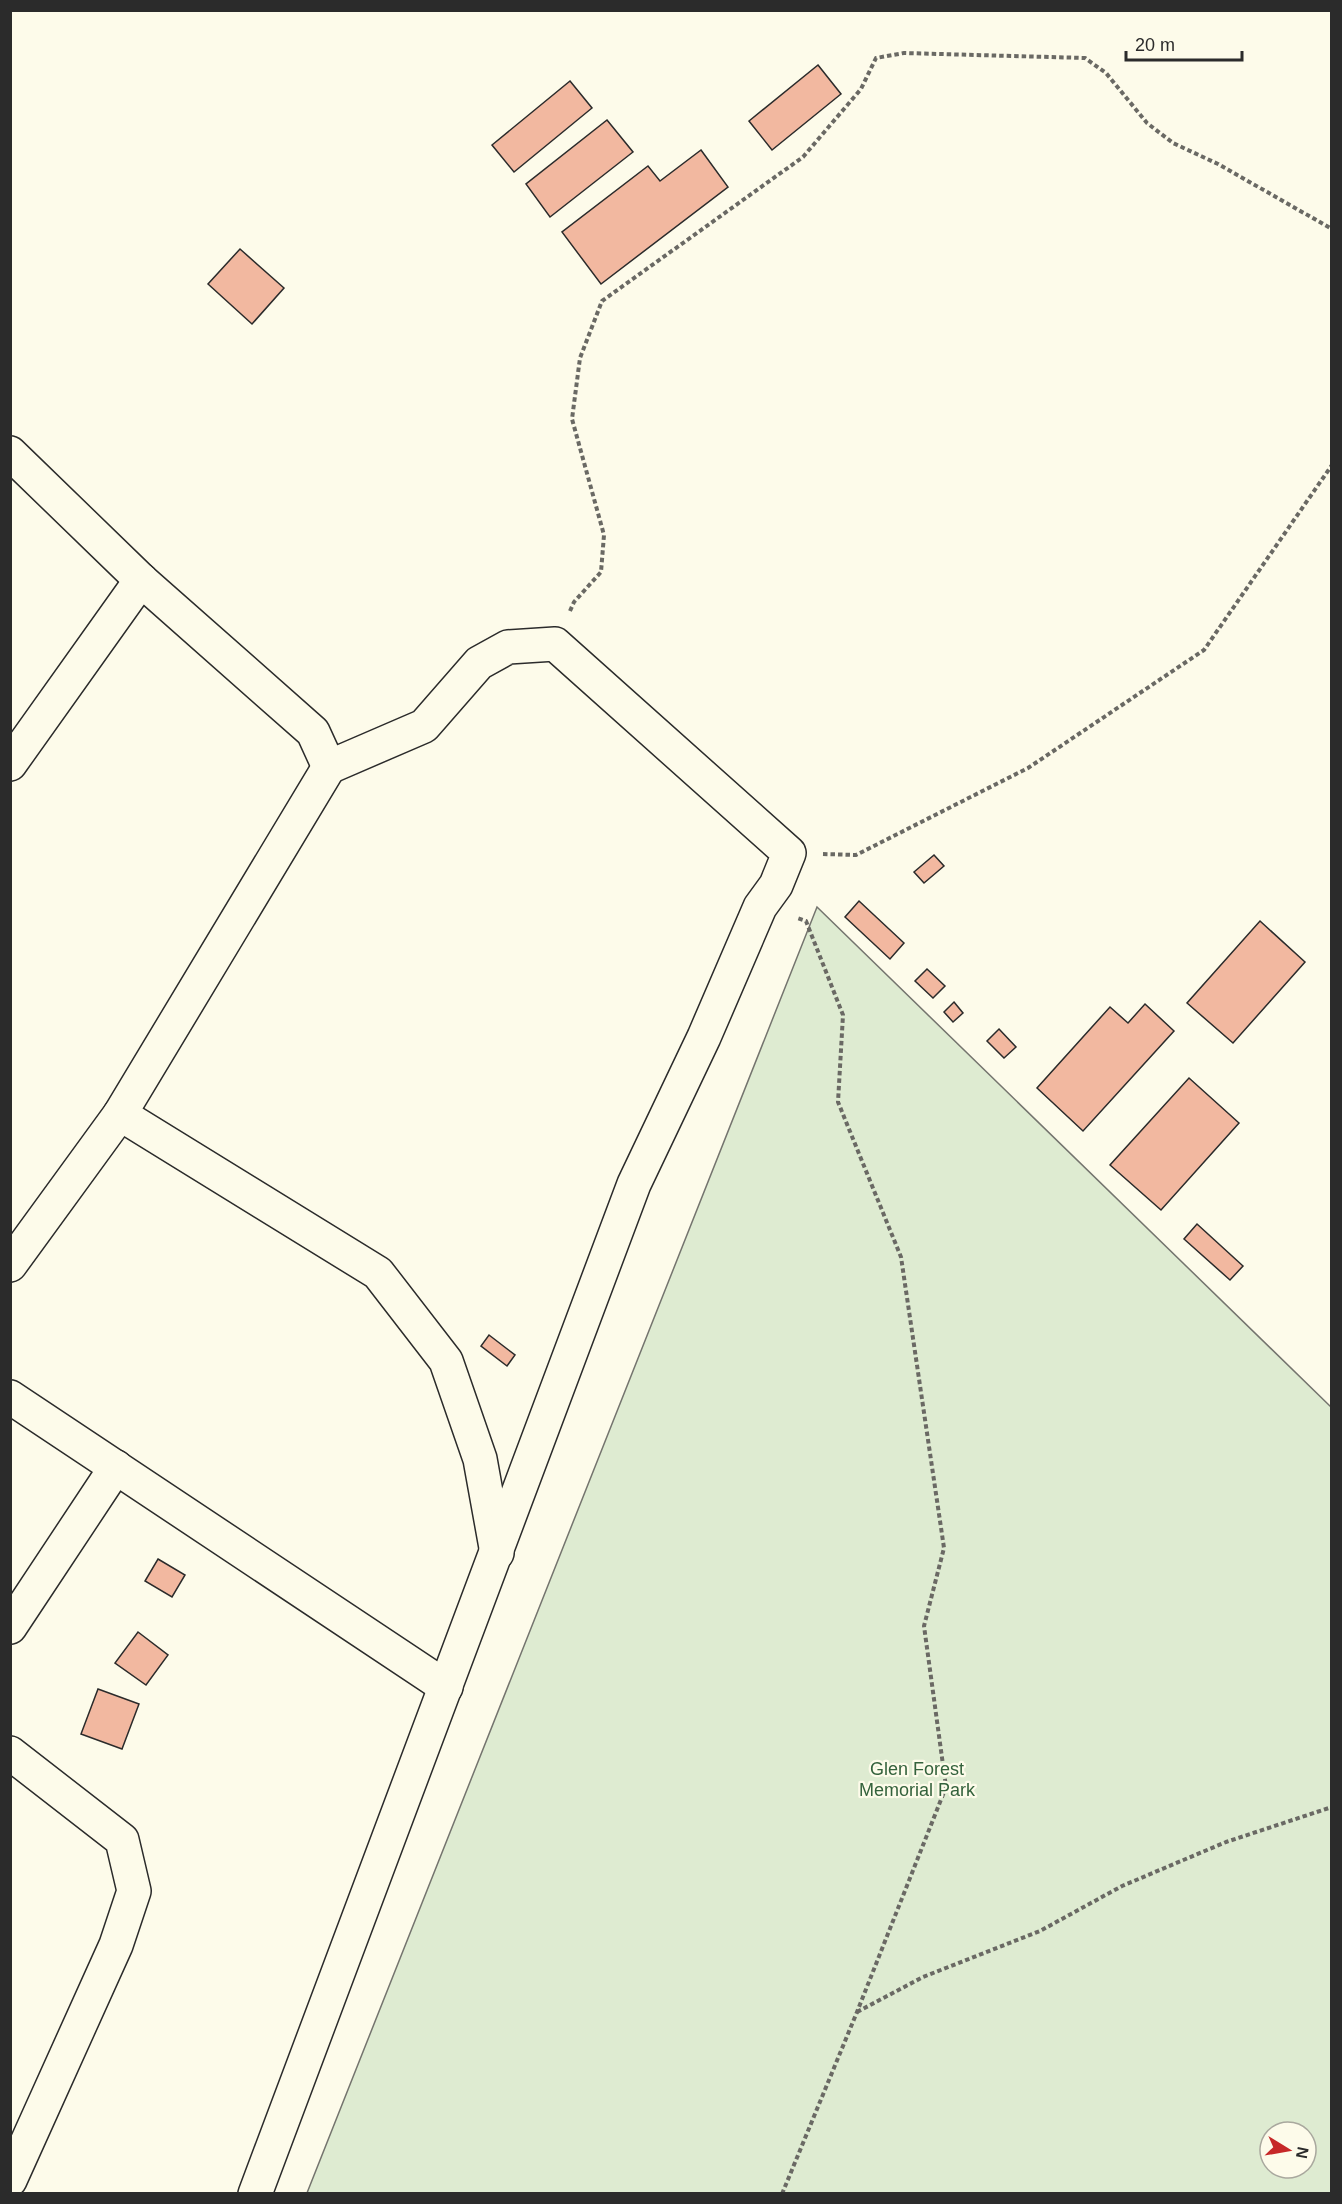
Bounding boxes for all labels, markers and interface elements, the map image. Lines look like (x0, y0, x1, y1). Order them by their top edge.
scale bar (1126, 24, 1242, 62)
text: 20 m (1135, 35, 1175, 55)
park label: Glen Forest Memorial Park (859, 1759, 976, 1800)
north arrow (1258, 2120, 1318, 2180)
text: N (1293, 2145, 1312, 2160)

